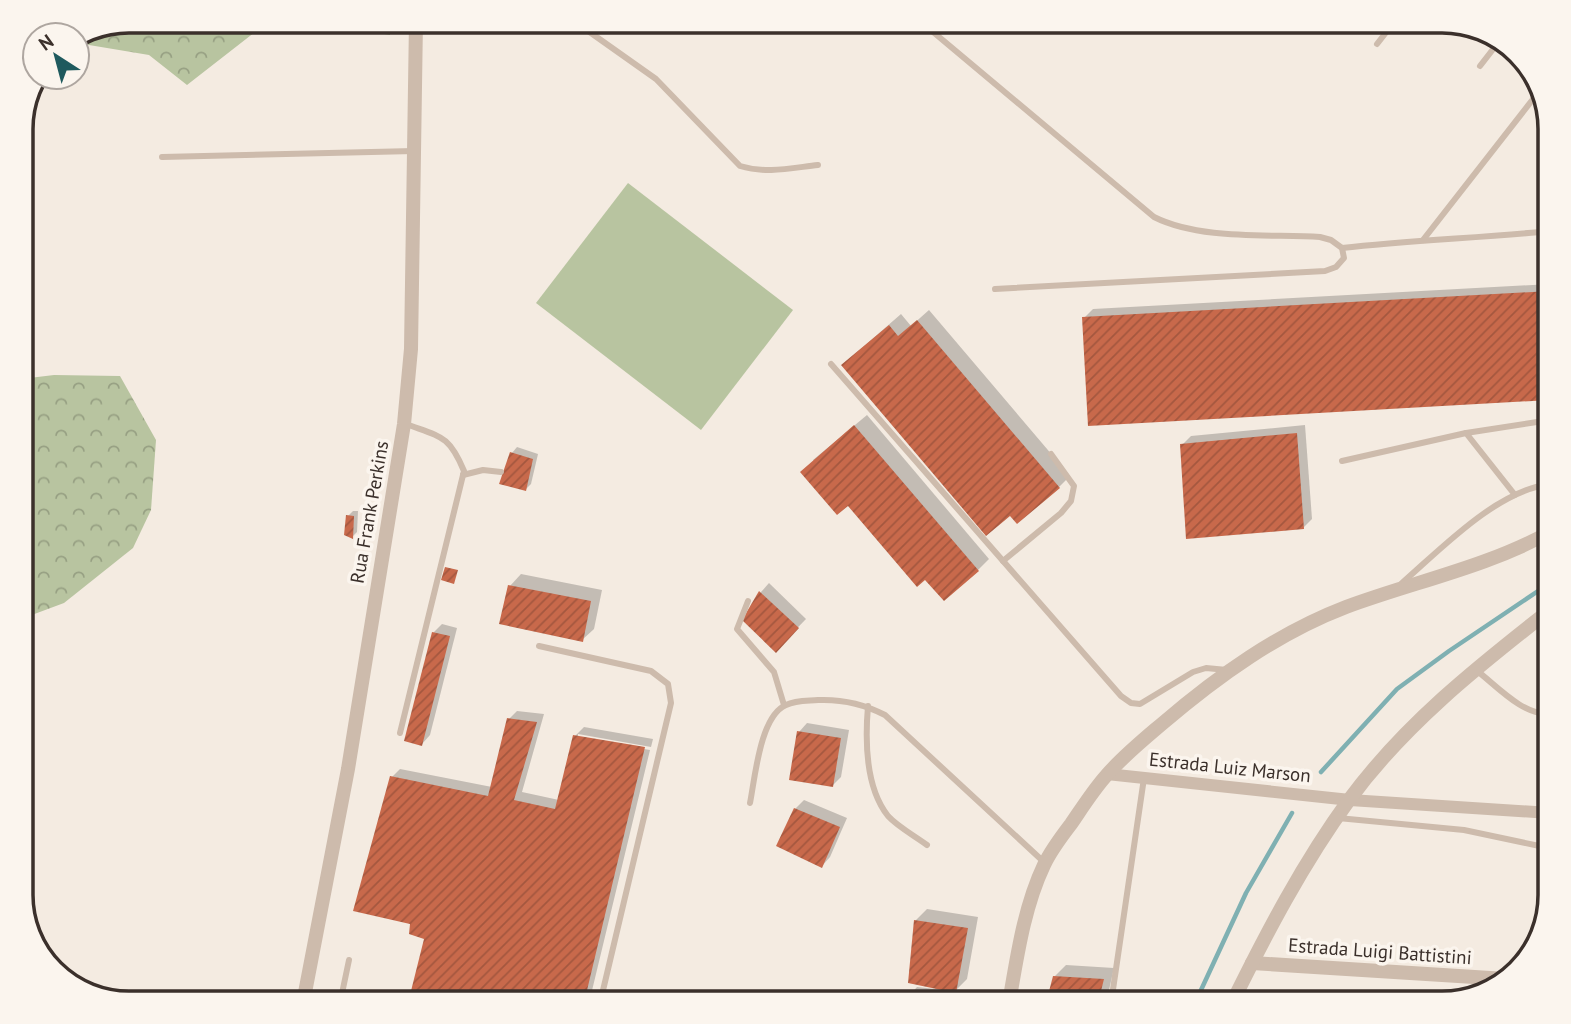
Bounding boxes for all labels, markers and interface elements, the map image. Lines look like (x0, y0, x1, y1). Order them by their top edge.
north arrow (21, 21, 91, 91)
text: N (34, 29, 58, 56)
street label: Rua Frank Perkins (345, 439, 393, 585)
street label: Estrada Luiz Marson (1148, 747, 1312, 787)
street label: Estrada Luigi Battistini (1287, 933, 1473, 969)

